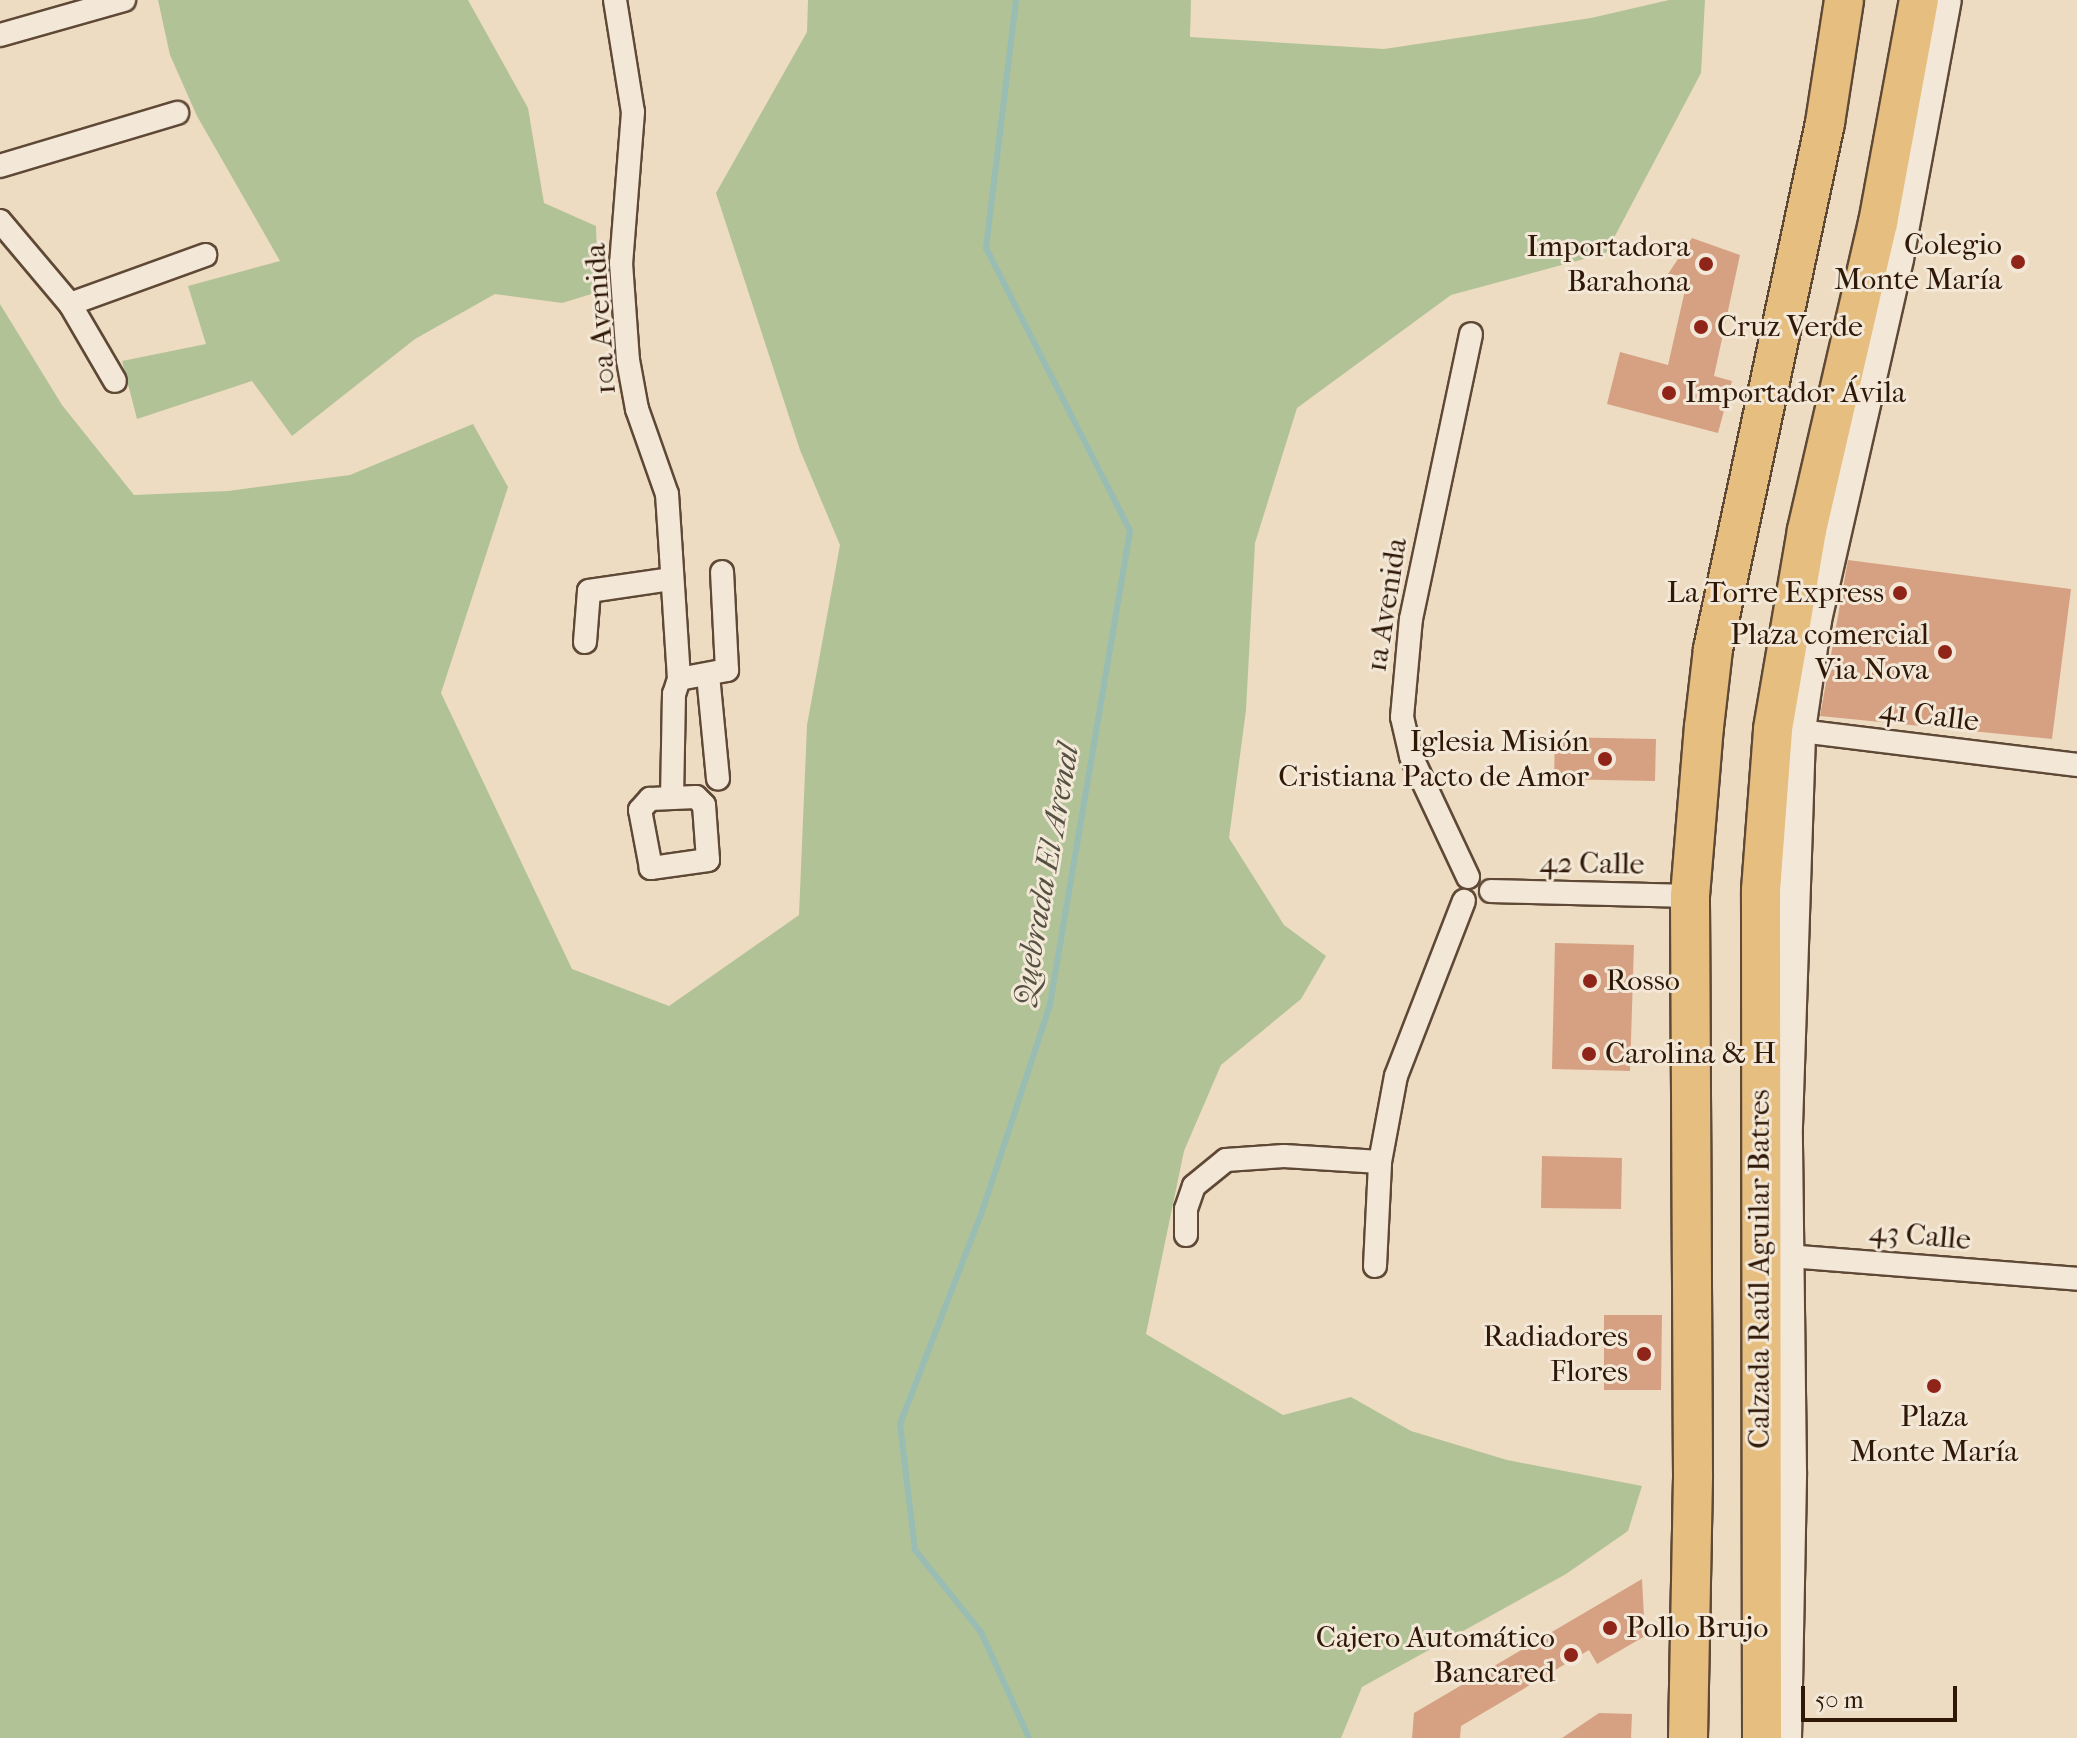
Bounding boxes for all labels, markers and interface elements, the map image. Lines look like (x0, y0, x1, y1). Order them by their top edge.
place label: Colegio Monte María (1834, 227, 2002, 298)
place label: Importadora Barahona (1527, 229, 1690, 300)
street label: 10a Avenida (578, 242, 624, 396)
marker: Colegio Monte María (2009, 253, 2027, 271)
marker: Importadora Barahona (1697, 255, 1715, 273)
place label: Cruz Verde (1717, 309, 1863, 345)
marker: Cruz Verde (1692, 318, 1710, 336)
place label: Importador Ávila (1685, 375, 1906, 411)
marker: Importador Ávila (1660, 384, 1678, 402)
street label: 1a Avenida (1359, 535, 1415, 675)
place label: La Torre Express (1667, 575, 1884, 611)
marker: La Torre Express (1891, 584, 1909, 602)
place label: Plaza comercial Via Nova (1730, 617, 1929, 688)
marker: Plaza comercial Via Nova (1936, 643, 1954, 661)
street label: 41 Calle (1877, 692, 1981, 740)
place label: Iglesia Misión Cristiana Pacto de Amor (1278, 724, 1589, 794)
water label: Quebrada El Arenal (1004, 741, 1088, 1009)
marker: Iglesia Misión Cristiana Pacto de Amor (1596, 750, 1614, 768)
street label: 42 Calle (1539, 845, 1645, 883)
place label: Rosso (1606, 963, 1680, 999)
marker: Rosso (1581, 972, 1599, 990)
place label: Carolina & H (1605, 1036, 1776, 1072)
marker: Carolina & H (1580, 1045, 1598, 1063)
street label: Calzada Raúl Aguilar Batres (1742, 1089, 1778, 1449)
street label: 43 Calle (1868, 1214, 1972, 1258)
place label: Radiadores Flores (1483, 1319, 1628, 1390)
marker: Radiadores Flores (1635, 1345, 1653, 1363)
marker: Plaza Monte María (1925, 1377, 1943, 1395)
place label: Plaza Monte María (1850, 1399, 2018, 1470)
place label: Pollo Brujo (1626, 1610, 1769, 1646)
marker: Pollo Brujo (1601, 1619, 1619, 1637)
place label: Cajero Automático Bancared (1316, 1620, 1555, 1690)
marker: Cajero Automático Bancared (1562, 1646, 1580, 1664)
scale bar (1805, 1670, 1961, 1720)
text: 50 m (1815, 1686, 1864, 1714)

